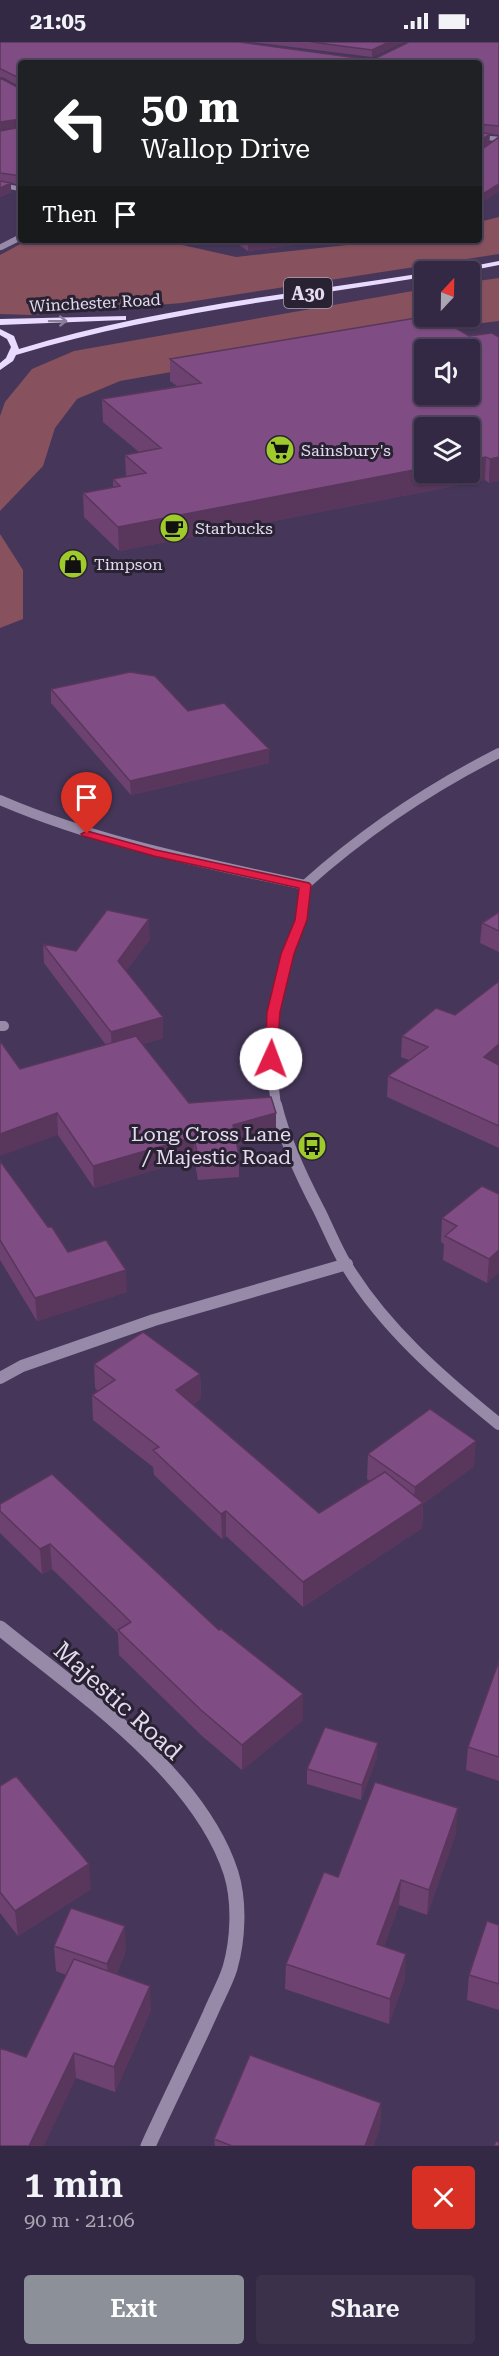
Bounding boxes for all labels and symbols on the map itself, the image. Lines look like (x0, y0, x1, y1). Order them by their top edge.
north arrow (414, 261, 480, 327)
road number: A30 (284, 278, 332, 308)
street label: Winchester Road (29, 290, 161, 316)
one-way arrow (48, 316, 68, 327)
supermarket icon: Sainsbury's (264, 434, 296, 466)
place label: Sainsbury's (301, 441, 391, 460)
cafe icon: Starbucks (158, 512, 190, 544)
place label: Starbucks (195, 519, 273, 538)
shop icon: Timpson (57, 548, 89, 580)
place label: Timpson (94, 555, 163, 574)
pin (61, 772, 112, 834)
position arrow (239, 1027, 303, 1091)
place label: Long Cross Lane / Majestic Road (131, 1122, 291, 1169)
bus stop icon: Long Cross Lane / Majestic Road (296, 1130, 328, 1162)
street label: Majestic Road (48, 1636, 188, 1766)

